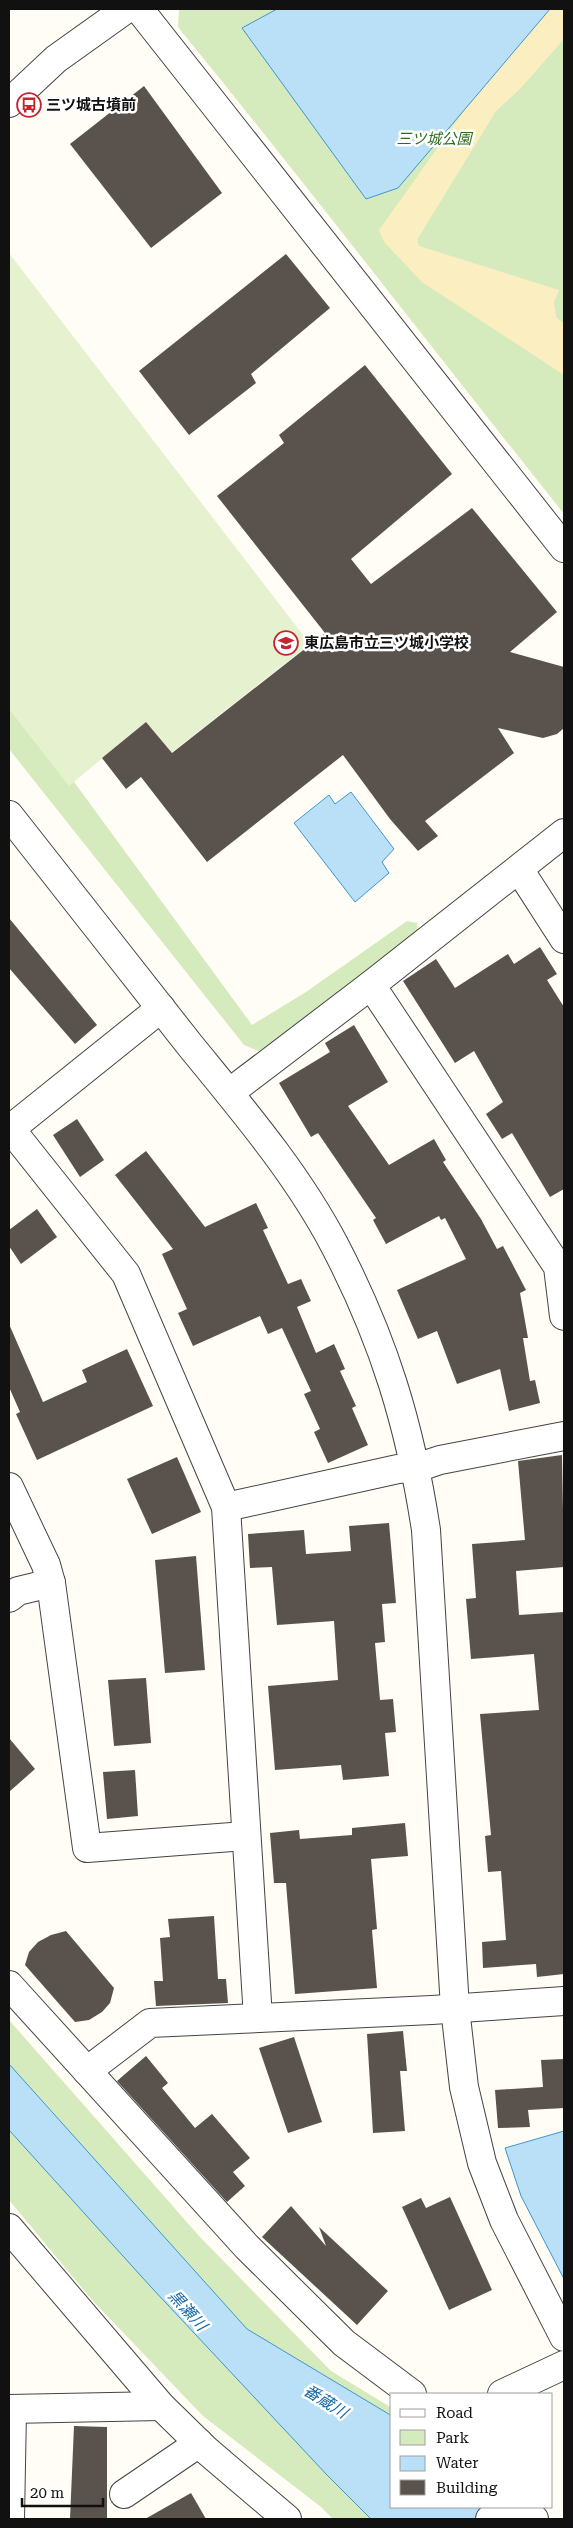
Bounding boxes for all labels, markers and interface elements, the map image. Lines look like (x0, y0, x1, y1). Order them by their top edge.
bus stop icon: 三ツ城古墳前 (16, 92, 42, 118)
place label: 三ツ城古墳前 (46, 96, 136, 114)
park label: 三ツ城公園 (396, 130, 473, 148)
school or university icon: 東広島市立三ツ城小学校 (273, 630, 299, 656)
place label: 東広島市立三ツ城小学校 (304, 634, 469, 652)
water label: 黒瀬川 (165, 2286, 212, 2336)
water label: 番蔵川 (300, 2381, 353, 2423)
legend (390, 2393, 553, 2508)
text: Road (436, 2404, 473, 2422)
text: Park (436, 2429, 470, 2447)
text: Water (436, 2454, 478, 2472)
scale bar (22, 2476, 104, 2508)
text: Building (436, 2479, 498, 2497)
text: 20 m (30, 2484, 65, 2502)

